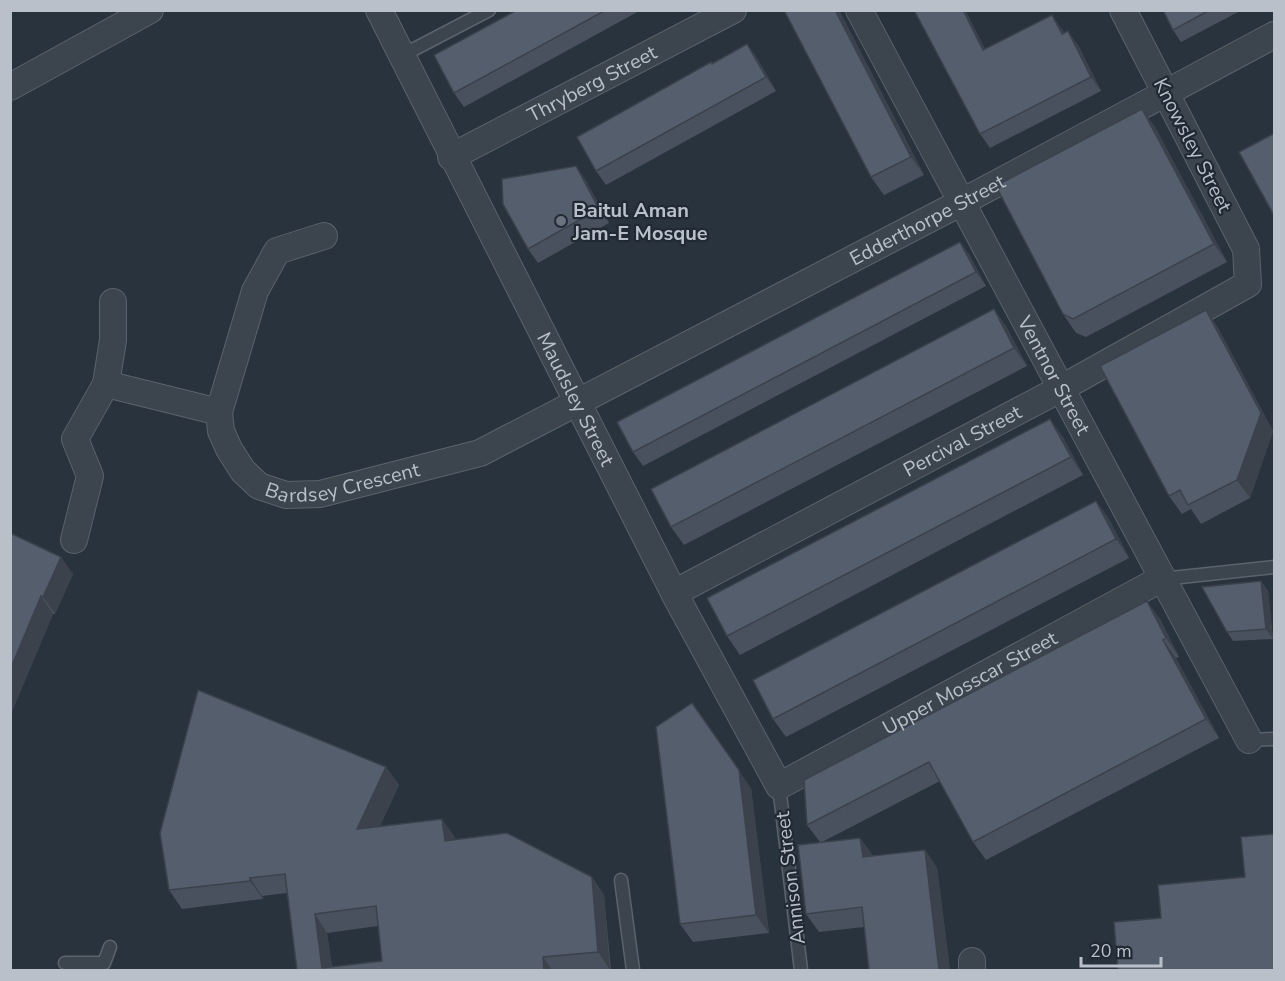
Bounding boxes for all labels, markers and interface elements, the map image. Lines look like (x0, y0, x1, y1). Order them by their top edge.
street label: Thryberg Street (523, 39, 662, 129)
street label: Knowsley Street (1147, 73, 1238, 218)
street label: Edderthorpe Street (845, 168, 1011, 272)
place label: Baitul Aman Jam-E Mosque (572, 197, 708, 247)
marker: Baitul Aman Jam-E Mosque (554, 214, 568, 228)
street label: Ventnor Street (1010, 310, 1097, 440)
street label: Maudsley Street (530, 328, 621, 472)
street label: Percival Street (899, 398, 1027, 483)
street label: Bardsey Crescent (262, 456, 423, 509)
street label: Upper Mosscar Street (878, 624, 1063, 741)
street label: Annison Street (769, 809, 812, 946)
scale bar (1081, 930, 1160, 968)
text: 20 m (1090, 939, 1132, 963)

